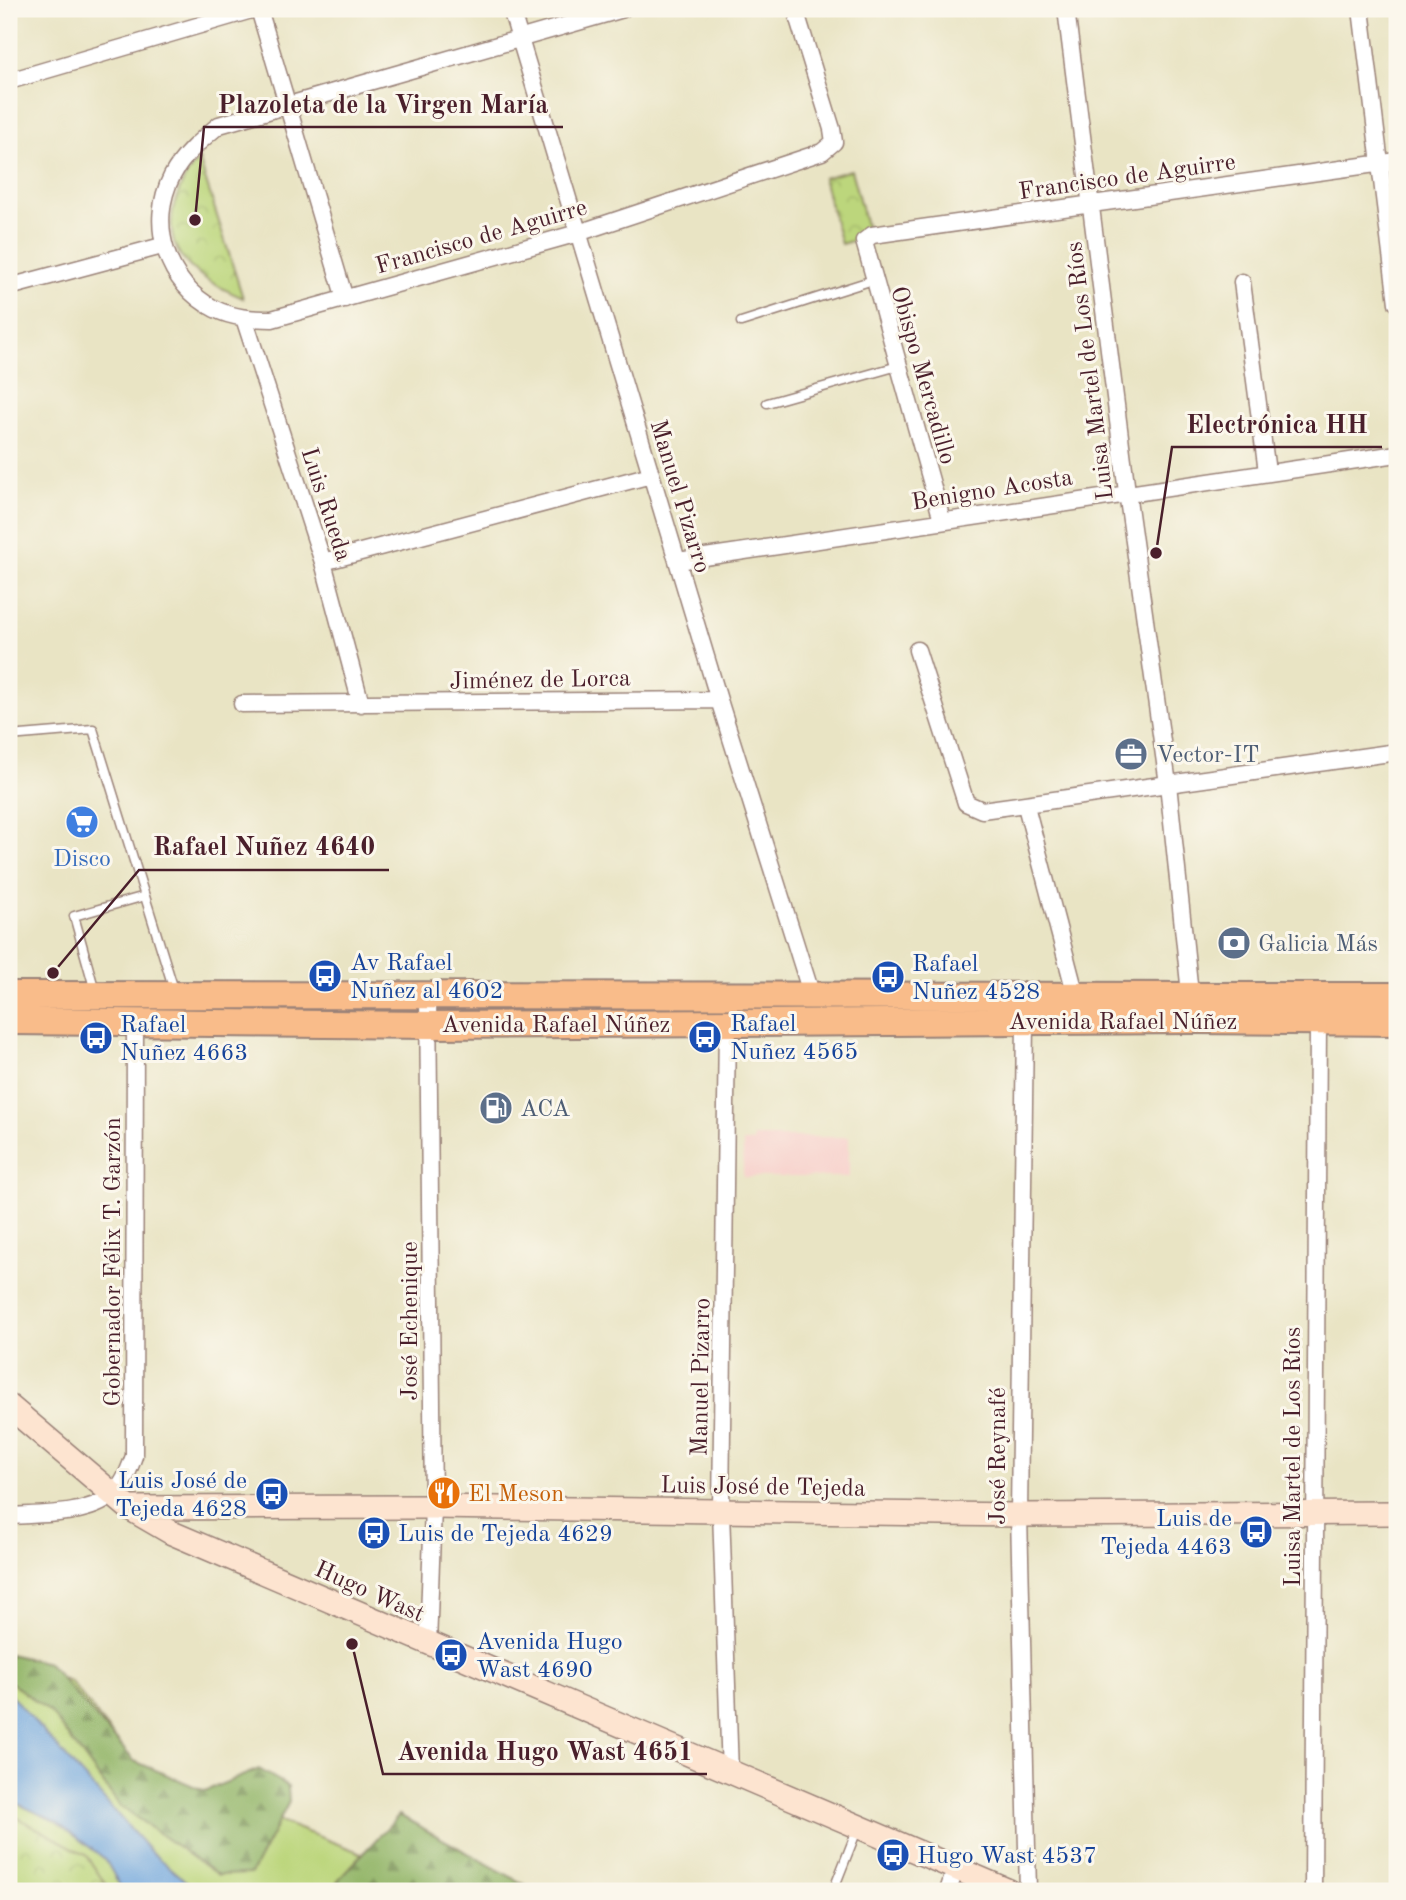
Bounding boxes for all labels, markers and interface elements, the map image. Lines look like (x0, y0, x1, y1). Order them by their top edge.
callout: Plazoleta de la Virgen María (204, 80, 563, 127)
text: Plazoleta de la Virgen María (217, 93, 549, 119)
street label: Francisco de Aguirre (1017, 151, 1237, 205)
street label: Francisco de Aguirre (373, 196, 590, 280)
street label: Luisa Martel de Los Ríos (1063, 240, 1119, 501)
street label: Obispo Mercadillo (885, 284, 959, 467)
callout: Electrónica HH (1172, 400, 1382, 447)
text: Electrónica HH (1186, 413, 1368, 439)
street label: Manuel Pizarro (644, 417, 714, 576)
street label: Luis Rueda (295, 445, 355, 565)
street label: Benigno Acosta (910, 466, 1075, 516)
street label: Jiménez de Lorca (449, 667, 631, 695)
office icon: Vector-IT (1112, 735, 1150, 773)
place label: Vector-IT (1156, 744, 1259, 768)
supermarket icon: Disco (63, 803, 101, 841)
callout: Rafael Nuñez 4640 (139, 823, 389, 870)
text: Rafael Nuñez 4640 (153, 835, 375, 861)
place label: Disco (53, 848, 111, 872)
bank icon: Galicia Más (1215, 924, 1253, 962)
place label: Galicia Más (1258, 933, 1378, 957)
place label: Av Rafael Nuñez al 4602 (350, 952, 503, 1004)
place label: Rafael Nuñez 4528 (912, 953, 1040, 1005)
bus stop icon: Av Rafael Nuñez al 4602 (306, 957, 344, 995)
bus stop icon: Rafael Nuñez 4528 (869, 958, 907, 996)
street label: Avenida Rafael Núñez (1009, 1011, 1237, 1035)
place label: Rafael Nuñez 4565 (730, 1013, 858, 1065)
place label: Rafael Nuñez 4663 (120, 1014, 248, 1066)
street label: Avenida Rafael Núñez (442, 1014, 670, 1038)
bus stop icon: Rafael Nuñez 4565 (686, 1018, 724, 1056)
bus stop icon: Rafael Nuñez 4663 (77, 1019, 115, 1057)
fuel station icon: ACA (477, 1089, 515, 1127)
place label: ACA (520, 1098, 570, 1122)
street label: Gobernador Félix T. Garzón (102, 1117, 126, 1407)
street label: José Echenique (399, 1241, 423, 1401)
street label: Manuel Pizarro (689, 1297, 715, 1457)
street label: Luisa Martel de Los Ríos (1282, 1327, 1306, 1587)
street label: José Reynafé (987, 1387, 1011, 1525)
place label: Luis José de Tejeda 4628 (115, 1470, 247, 1522)
restaurant icon: El Meson (425, 1474, 463, 1512)
street label: Luis José de Tejeda (660, 1474, 866, 1502)
bus stop icon: Luis José de Tejeda 4628 (253, 1475, 291, 1513)
place label: El Meson (468, 1483, 564, 1507)
place label: Luis de Tejeda 4463 (1100, 1508, 1232, 1560)
bus stop icon: Luis de Tejeda 4463 (1237, 1513, 1275, 1551)
bus stop icon: Luis de Tejeda 4629 (355, 1514, 393, 1552)
place label: Luis de Tejeda 4629 (398, 1523, 613, 1547)
street label: Hugo Wast (311, 1558, 428, 1628)
place label: Avenida Hugo Wast 4690 (476, 1631, 623, 1683)
bus stop icon: Avenida Hugo Wast 4690 (432, 1636, 470, 1674)
callout: Avenida Hugo Wast 4651 (383, 1727, 707, 1774)
text: Avenida Hugo Wast 4651 (397, 1740, 693, 1766)
bus stop icon: Hugo Wast 4537 (874, 1836, 912, 1874)
place label: Hugo Wast 4537 (917, 1845, 1097, 1869)

